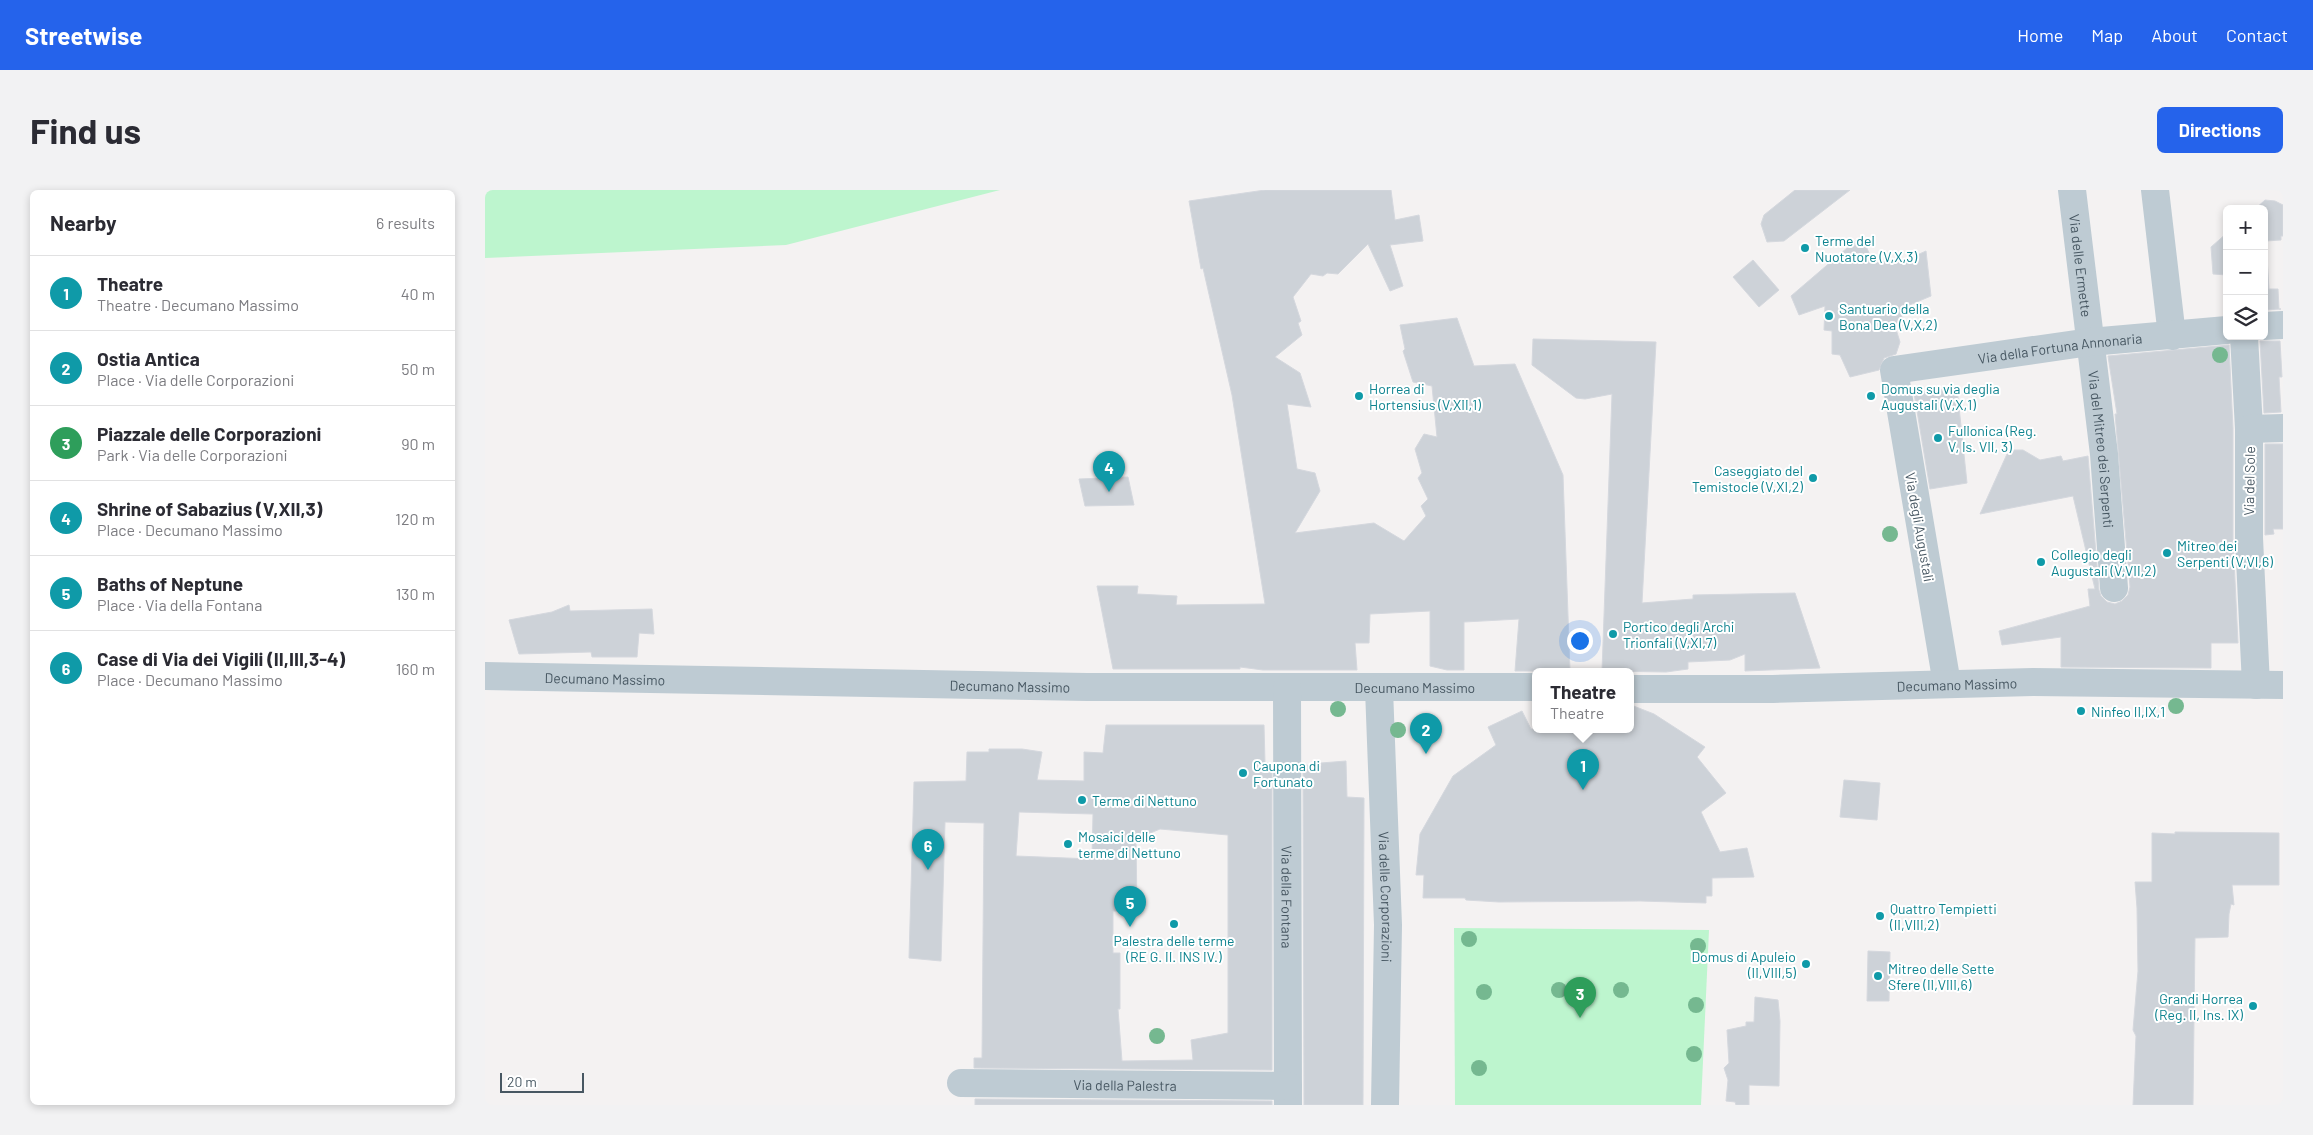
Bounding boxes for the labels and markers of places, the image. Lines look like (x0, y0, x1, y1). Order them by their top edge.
place label: Terme del Nuotatore (V,X,3) (1815, 232, 1917, 265)
marker: Terme del Nuotatore (V,X,3) (1799, 242, 1811, 254)
place label: Santuario della Bona Dea (V,X,2) (1839, 300, 1937, 333)
marker: Santuario della Bona Dea (V,X,2) (1823, 310, 1835, 322)
place label: Horrea di Hortensius (V,XII,1) (1369, 380, 1481, 413)
place label: Domus su via deglia Augustali (V,X,1) (1881, 380, 2000, 413)
marker: Horrea di Hortensius (V,XII,1) (1353, 390, 1365, 402)
marker: Domus su via deglia Augustali (V,X,1) (1865, 390, 1877, 402)
place label: Fullonica (Reg. V, Is. VII, 3) (1948, 422, 2037, 455)
marker: Fullonica (Reg. V, Is. VII, 3) (1932, 432, 1944, 444)
pin: 4 (1093, 451, 1125, 492)
place label: Caseggiato del Temistocle (V,XI,2) (1692, 462, 1803, 495)
marker: Caseggiato del Temistocle (V,XI,2) (1807, 472, 1819, 484)
place label: Mitreo dei Serpenti (V,VI,6) (2177, 537, 2273, 570)
place label: Collegio degli Augustali (V,VII,2) (2051, 546, 2156, 579)
marker: Mitreo dei Serpenti (V,VI,6) (2161, 547, 2173, 559)
marker: Collegio degli Augustali (V,VII,2) (2035, 556, 2047, 568)
place label: Portico degli Archi Trionfali (V,XI,7) (1623, 618, 1734, 651)
marker: Portico degli Archi Trionfali (V,XI,7) (1607, 628, 1619, 640)
place label: Ninfeo II,IX,1 (2091, 703, 2165, 720)
marker: Ninfeo II,IX,1 (2075, 705, 2087, 717)
pin: 2 (1410, 713, 1442, 754)
pin: 1 (1567, 749, 1599, 790)
place label: Caupona di Fortunato (1253, 757, 1320, 790)
marker: Caupona di Fortunato (1237, 767, 1249, 779)
place label: Terme di Nettuno (1092, 792, 1197, 809)
marker: Terme di Nettuno (1076, 794, 1088, 806)
place label: Mosaici delle terme di Nettuno (1078, 828, 1181, 861)
pin: 6 (912, 829, 944, 870)
marker: Mosaici delle terme di Nettuno (1062, 838, 1074, 850)
pin: 5 (1114, 886, 1146, 927)
place label: Quattro Tempietti (II,VIII,2) (1889, 900, 1997, 933)
marker: Quattro Tempietti (II,VIII,2) (1874, 910, 1886, 922)
marker: Palestra delle terme (RE G. II. INS IV.) (1168, 918, 1180, 930)
place label: Palestra delle terme (RE G. II. INS IV.) (1114, 932, 1235, 965)
place label: Domus di Apuleio (II,VIII,5) (1691, 948, 1796, 981)
marker: Domus di Apuleio (II,VIII,5) (1800, 958, 1812, 970)
place label: Mitreo delle Sette Sfere (II,VIII,6) (1888, 960, 1994, 993)
marker: Mitreo delle Sette Sfere (II,VIII,6) (1872, 970, 1884, 982)
pin: 3 (1564, 977, 1596, 1018)
place label: Grandi Horrea (Reg. II, Ins. IX) (2154, 990, 2243, 1023)
marker: Grandi Horrea (Reg. II, Ins. IX) (2247, 1000, 2259, 1012)

